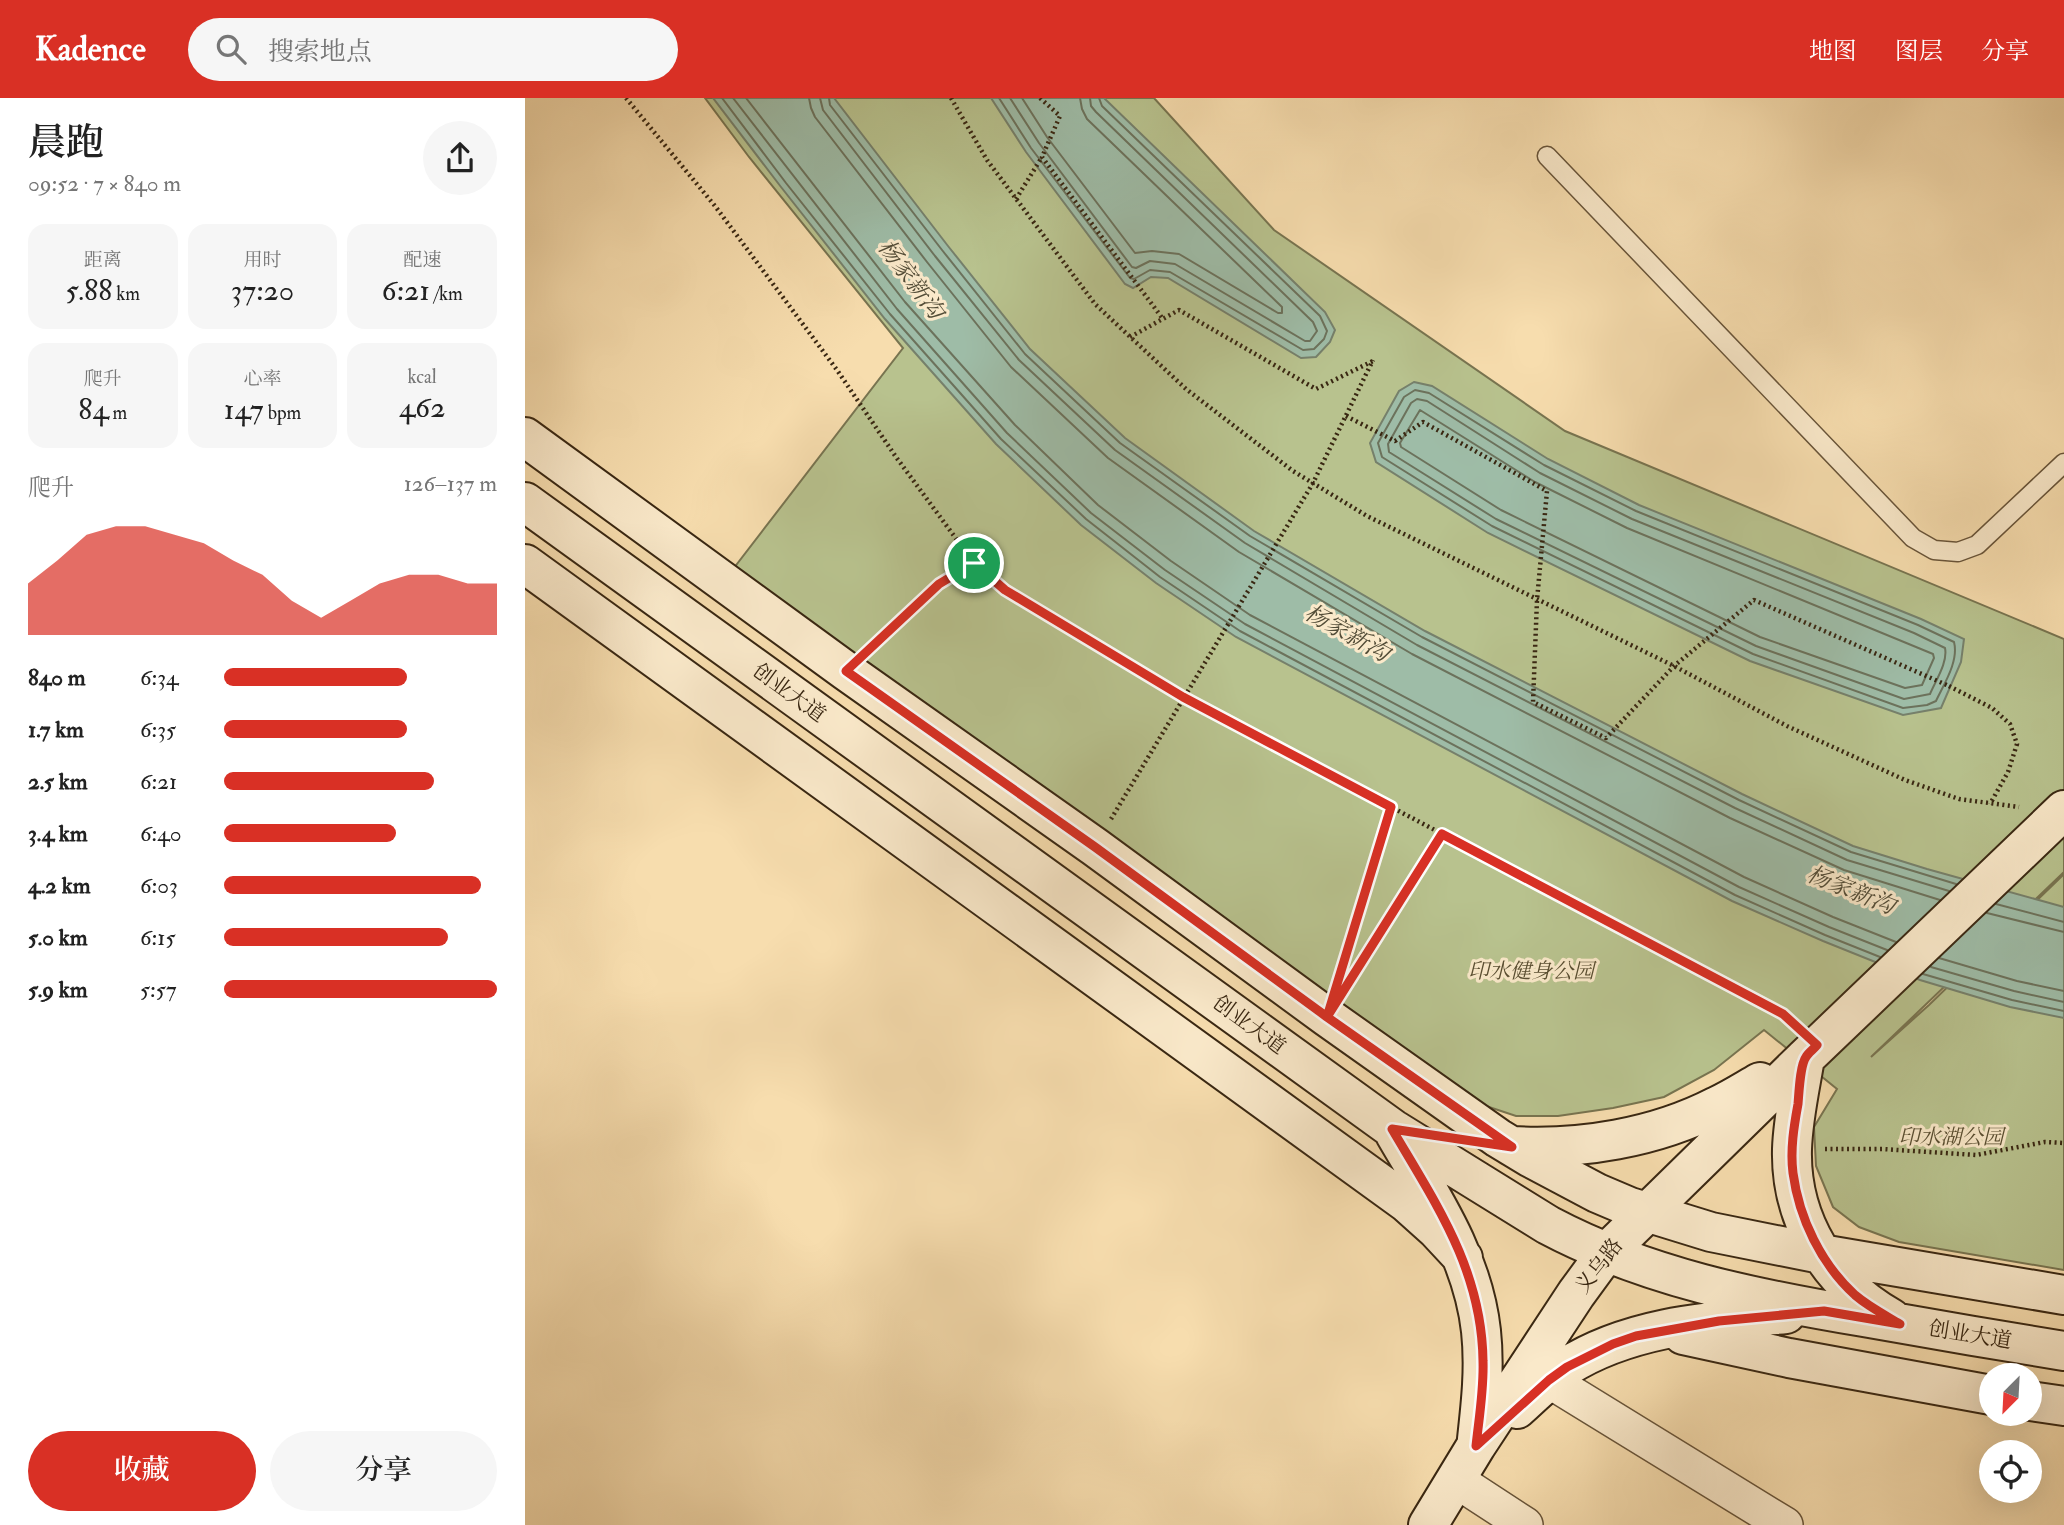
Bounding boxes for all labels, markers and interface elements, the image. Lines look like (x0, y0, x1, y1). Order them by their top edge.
search box (188, 18, 678, 81)
text: Kadence (35, 29, 146, 70)
icon: search (212, 30, 250, 68)
text: 搜索地点 (268, 36, 372, 68)
text: 地图 (1809, 36, 1857, 67)
text: 图层 (1895, 36, 1943, 67)
text: 分享 (1981, 36, 2029, 67)
text: 晨跑 (28, 119, 104, 167)
button: share (423, 121, 497, 195)
text: 09:52 · 7 × 840 m (28, 169, 181, 198)
water label: 杨家新沟 (872, 234, 952, 327)
text: 距离 (84, 248, 122, 272)
text: 用时 (243, 248, 282, 272)
text: 配速 (403, 248, 441, 272)
text: 5.88 (66, 272, 112, 309)
text: 37:20 (231, 272, 294, 309)
text: 6:21 (382, 272, 430, 309)
text: km (112, 282, 140, 306)
text: /km (430, 282, 463, 306)
text: kcal (408, 365, 437, 389)
text: 爬升 (84, 367, 122, 391)
text: 心率 (243, 367, 282, 391)
text: 462 (399, 389, 445, 426)
text: 84 (78, 391, 109, 428)
text: 147 (224, 391, 264, 428)
text: m (109, 401, 127, 425)
text: bpm (264, 401, 301, 425)
text: 126–137 m (404, 469, 497, 498)
text: 爬升 (28, 473, 74, 502)
pin (944, 533, 1004, 593)
icon: arrive (955, 544, 993, 582)
water label: 杨家新沟 (1300, 598, 1397, 669)
street label: 创业大道 (747, 657, 831, 729)
text: 840 m (28, 663, 86, 692)
text: 6:34 (140, 663, 178, 692)
text: 1.7 km (28, 715, 84, 744)
text: 6:35 (140, 715, 176, 744)
text: 2.5 km (28, 767, 88, 796)
text: 6:21 (140, 767, 177, 796)
text: 3.4 km (28, 819, 88, 848)
text: 6:40 (140, 819, 181, 848)
water label: 杨家新沟 (1803, 859, 1902, 922)
text: 4.2 km (28, 871, 91, 900)
text: 6:03 (140, 871, 178, 900)
text: 5.0 km (28, 923, 88, 952)
text: 6:15 (140, 923, 176, 952)
park label: 印水健身公园 (1468, 958, 1597, 985)
text: 5.9 km (28, 975, 88, 1004)
text: 5:57 (140, 975, 176, 1004)
street label: 创业大道 (1207, 989, 1291, 1061)
park label: 印水湖公园 (1899, 1124, 2006, 1151)
street label: 义乌路 (1569, 1233, 1629, 1299)
street label: 创业大道 (1926, 1315, 2014, 1355)
north arrow (1979, 1363, 2042, 1426)
map controls (1979, 1363, 2042, 1503)
button: 收藏 (28, 1431, 256, 1511)
button: 分享 (270, 1431, 497, 1511)
button: locate (1979, 1440, 2042, 1503)

